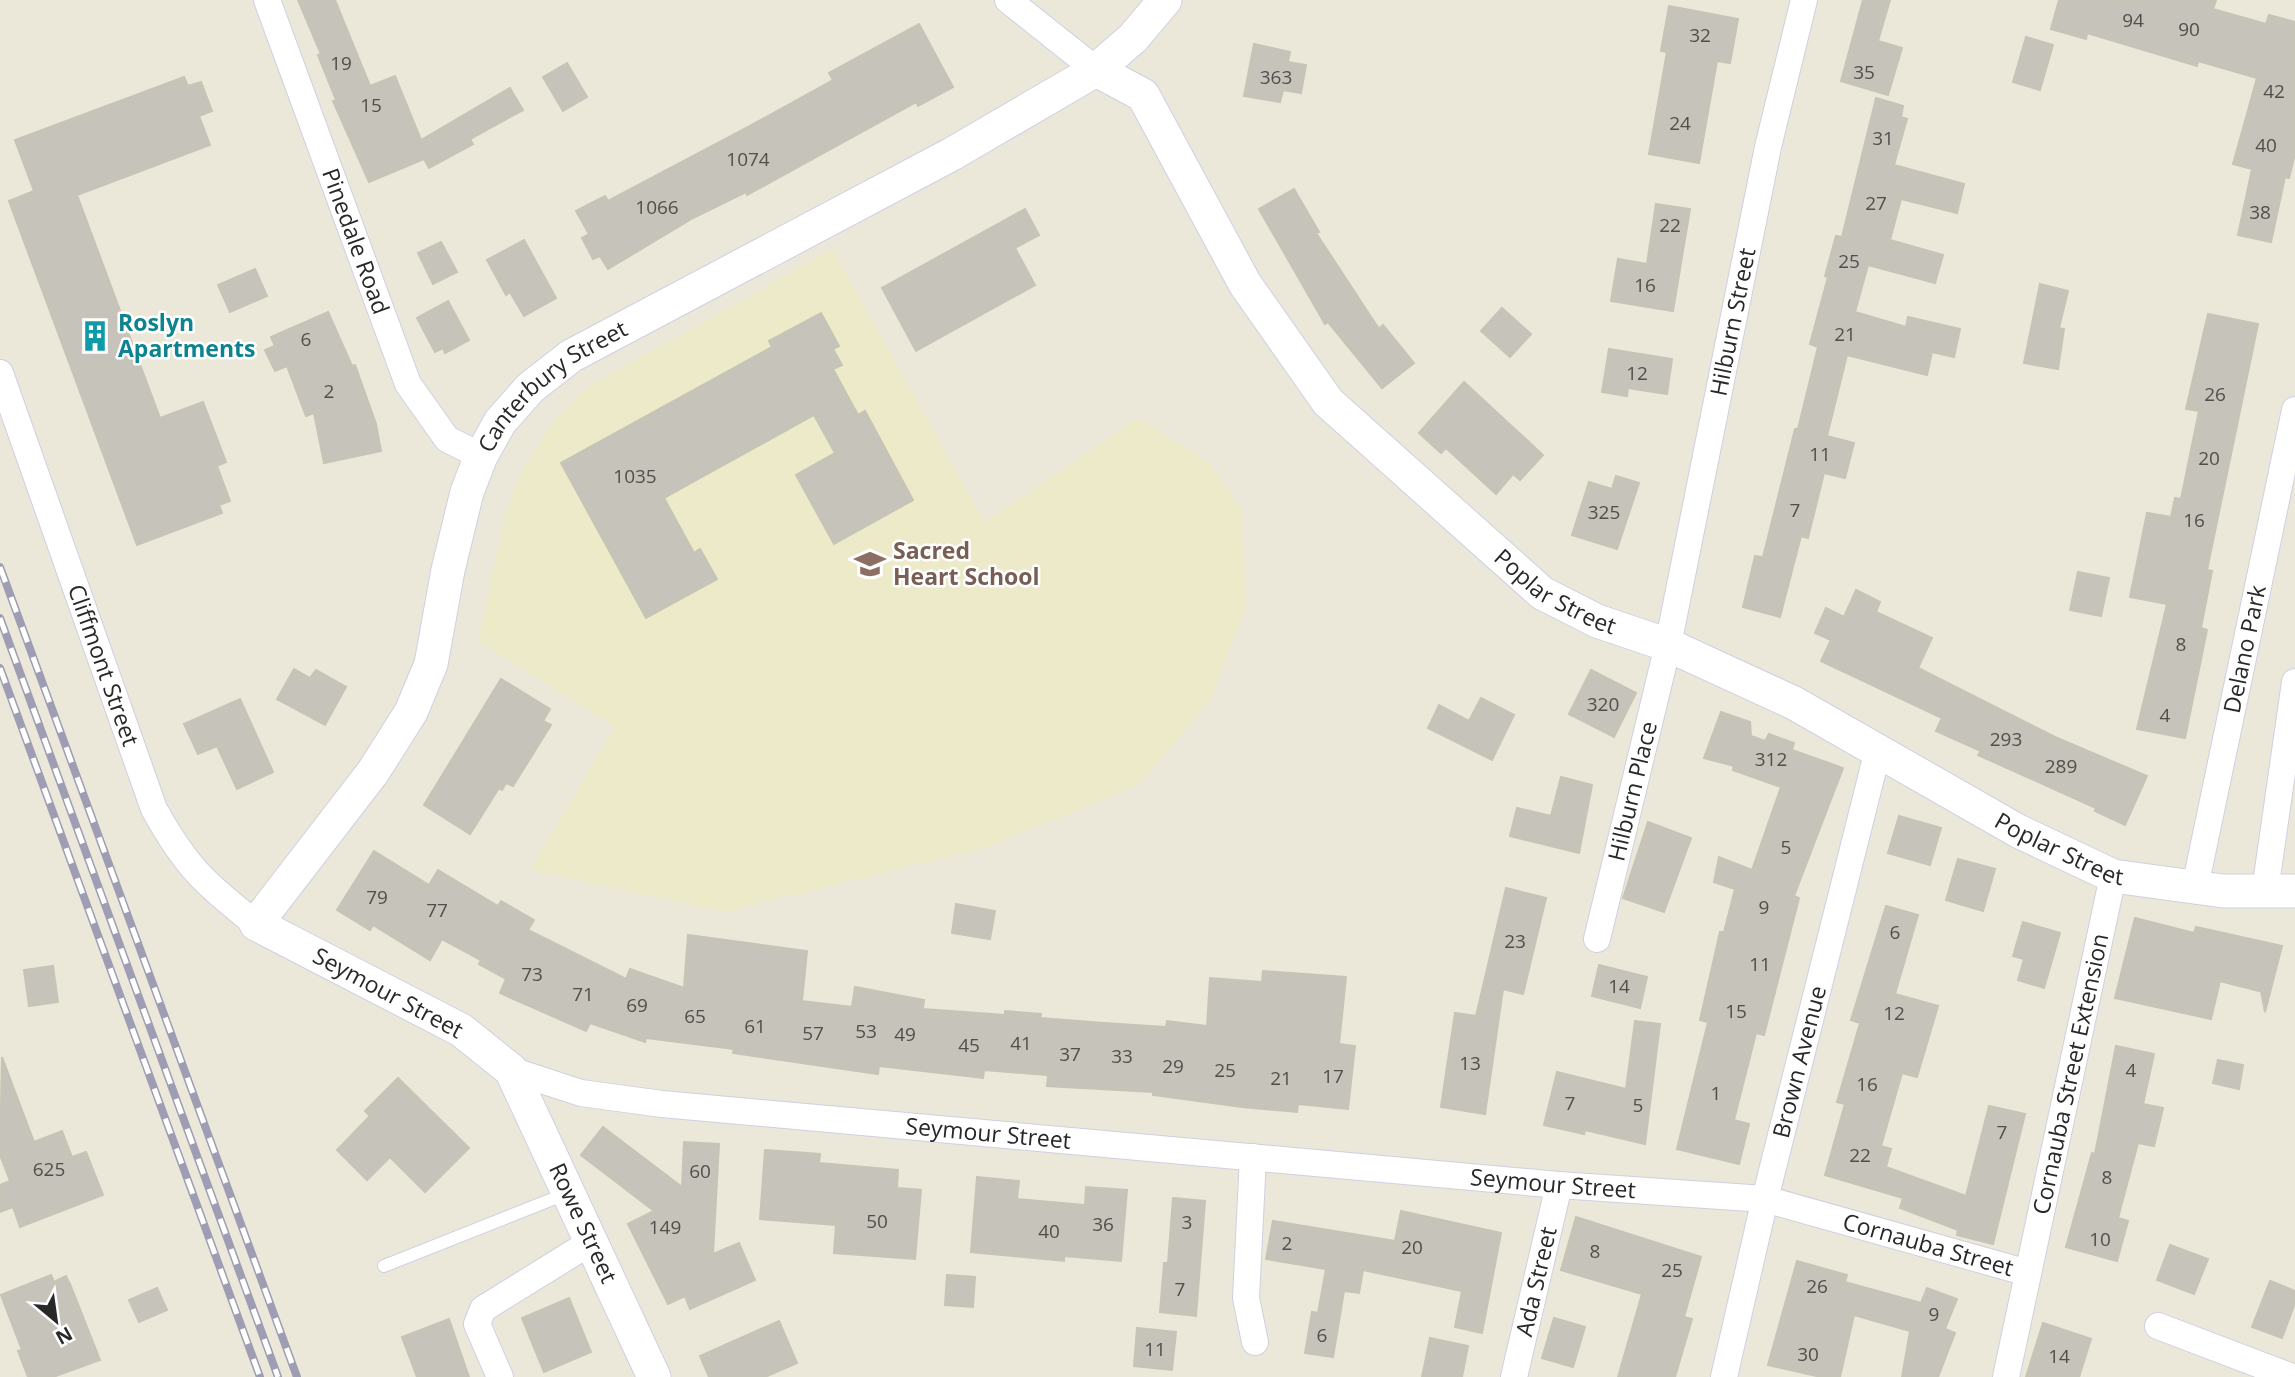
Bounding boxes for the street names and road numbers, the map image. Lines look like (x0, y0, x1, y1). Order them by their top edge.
street label: Pinedale Road (315, 163, 398, 318)
street label: Hilburn Street (1701, 245, 1762, 399)
street label: Canterbury Street (469, 312, 632, 458)
street label: Poplar Street (1488, 541, 1621, 641)
street label: Cliffmont Street (61, 580, 147, 750)
street label: Delano Park (2215, 582, 2273, 716)
street label: Hilburn Place (1599, 718, 1664, 864)
street label: Poplar Street (1989, 804, 2126, 892)
street label: Cornauba Street Extension (2024, 930, 2115, 1217)
street label: Seymour Street (308, 939, 469, 1045)
street label: Brown Avenue (1764, 982, 1833, 1141)
street label: Seymour Street (904, 1109, 1072, 1156)
street label: Rowe Street (542, 1157, 626, 1288)
street label: Seymour Street (1469, 1160, 1637, 1205)
street label: Cornauba Street (1839, 1205, 2017, 1283)
street label: Ada Street (1507, 1223, 1564, 1339)

